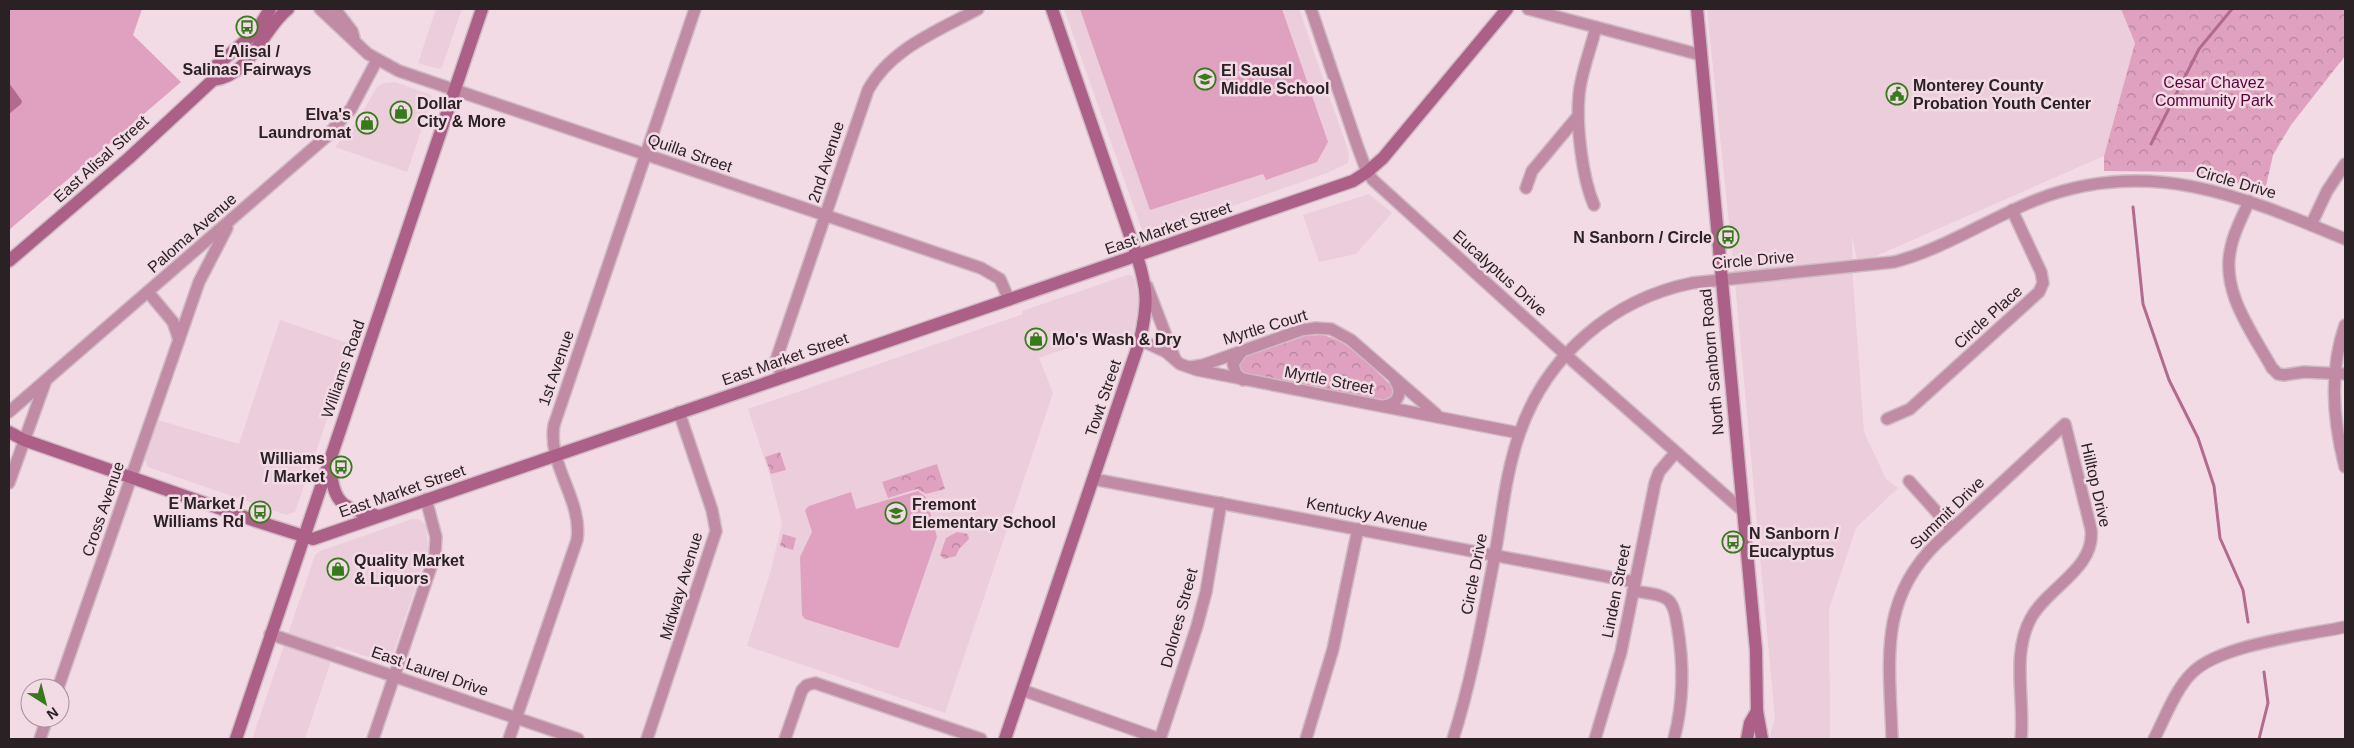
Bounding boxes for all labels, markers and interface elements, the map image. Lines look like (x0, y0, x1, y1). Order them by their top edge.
bus stop icon: E Alisal / Salinas Fairways (235, 15, 259, 39)
place label: E Alisal / Salinas Fairways (183, 43, 312, 78)
place label: El Sausal Middle School (1221, 62, 1329, 97)
school or university icon: El Sausal Middle School (1193, 67, 1217, 91)
park label: Cesar Chavez Community Park (2155, 74, 2274, 109)
place label: Monterey County Probation Youth Center (1913, 77, 2091, 112)
public building icon: Monterey County Probation Youth Center (1885, 82, 1909, 106)
place label: Dollar City & More (417, 95, 506, 130)
shop icon: Dollar City & More (389, 100, 413, 124)
place label: Elva's Laundromat (259, 106, 352, 141)
shop icon: Elva's Laundromat (355, 111, 379, 135)
street label: East Alisal Street (50, 112, 152, 206)
street label: 2nd Avenue (805, 119, 847, 205)
street label: Quilla Street (646, 131, 735, 176)
street label: Circle Drive (2194, 162, 2278, 202)
street label: Paloma Avenue (144, 190, 240, 276)
street label: East Market Street (1103, 198, 1234, 258)
bus stop icon: N Sanborn / Circle (1716, 225, 1740, 249)
street label: Eucalyptus Drive (1450, 227, 1550, 320)
place label: N Sanborn / Circle (1573, 229, 1712, 246)
street label: Circle Drive (1711, 248, 1795, 272)
street label: Circle Place (1951, 282, 2025, 352)
street label: North Sanborn Road (1697, 288, 1727, 436)
street label: Myrtle Court (1221, 306, 1310, 348)
street label: Williams Road (318, 318, 368, 420)
shop icon: Mo's Wash & Dry (1024, 327, 1048, 351)
street label: 1st Avenue (535, 328, 577, 408)
street label: East Market Street (720, 329, 851, 389)
place label: Mo's Wash & Dry (1052, 331, 1182, 348)
street label: Towt Street (1082, 357, 1124, 439)
street label: Myrtle Street (1283, 363, 1376, 397)
street label: Hilltop Drive (2078, 441, 2114, 529)
place label: Williams / Market (260, 450, 326, 485)
bus stop icon: Williams / Market (329, 455, 353, 479)
street label: Cross Avenue (79, 459, 127, 559)
street label: East Market Street (337, 461, 468, 521)
street label: Summit Drive (1907, 473, 1988, 552)
street label: Kentucky Avenue (1305, 494, 1429, 534)
place label: E Market / Williams Rd (153, 495, 245, 530)
place label: Fremont Elementary School (912, 496, 1056, 531)
bus stop icon: E Market / Williams Rd (248, 500, 272, 524)
school or university icon: Fremont Elementary School (884, 501, 908, 525)
place label: N Sanborn / Eucalyptus (1749, 525, 1839, 560)
street label: Midway Avenue (657, 530, 705, 642)
bus stop icon: N Sanborn / Eucalyptus (1721, 530, 1745, 554)
street label: Circle Drive (1458, 532, 1490, 616)
street label: Linden Street (1599, 542, 1634, 639)
place label: Quality Market & Liquors (354, 552, 465, 587)
shop icon: Quality Market & Liquors (326, 557, 350, 581)
street label: Dolores Street (1158, 566, 1201, 670)
street label: East Laurel Drive (369, 643, 491, 699)
north arrow (20, 678, 70, 728)
text: N (44, 704, 61, 723)

